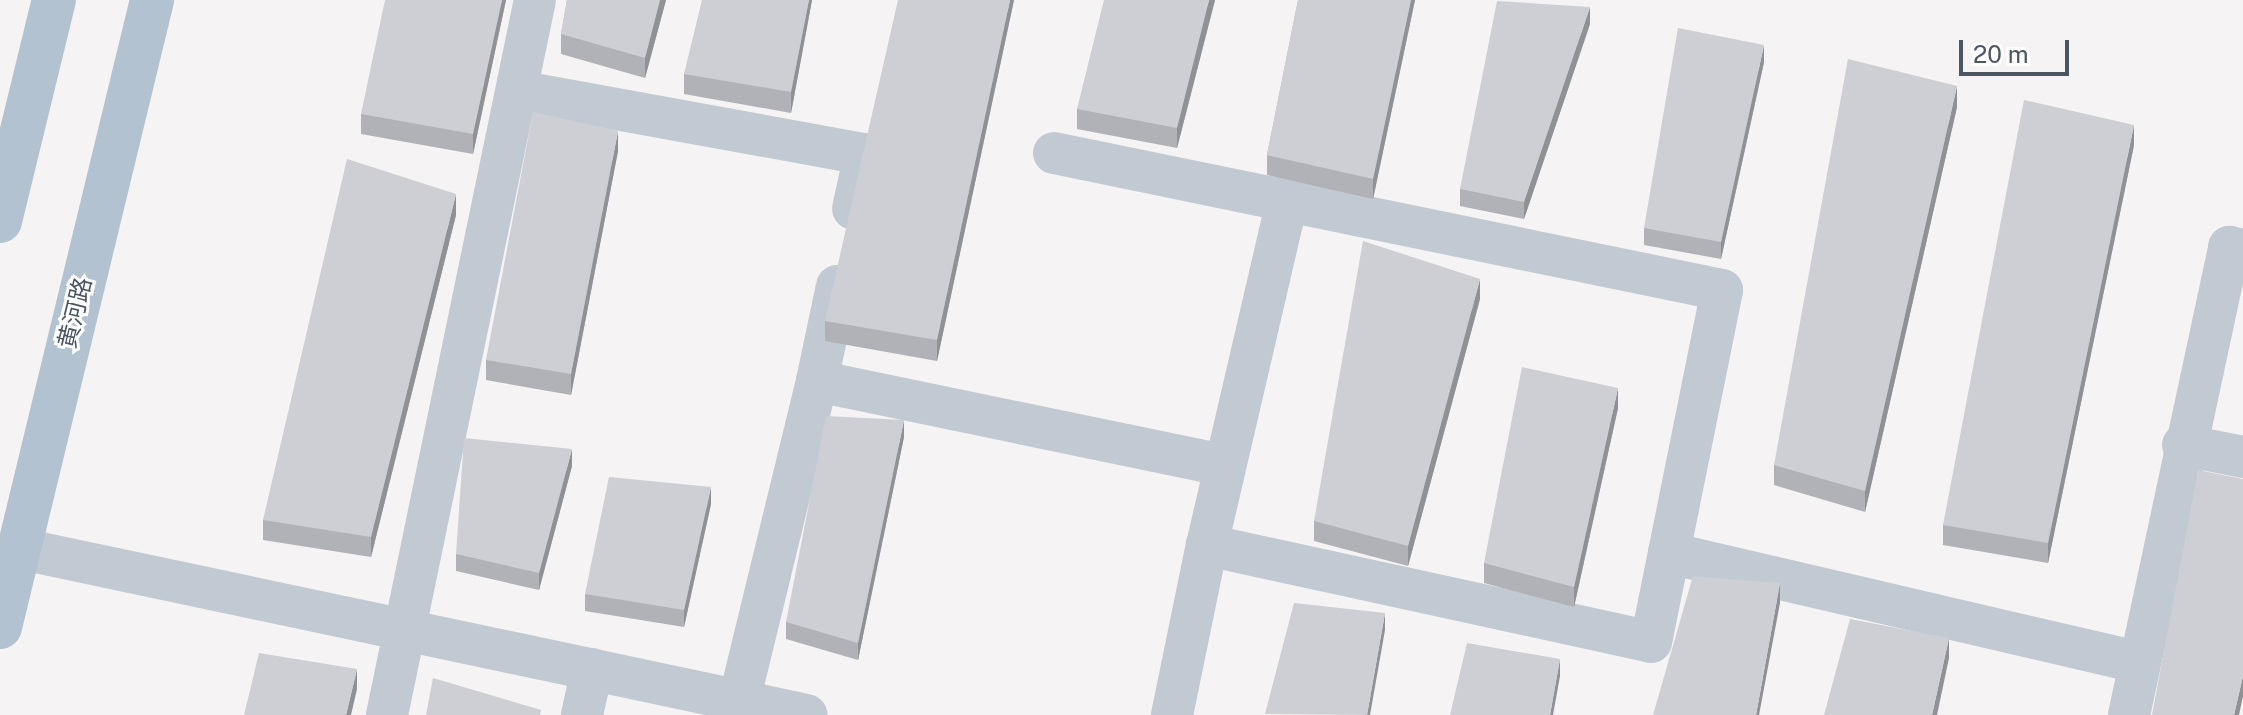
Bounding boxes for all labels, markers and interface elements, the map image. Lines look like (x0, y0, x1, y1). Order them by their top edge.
scale bar (1963, 24, 2073, 74)
text: 20 m (1973, 40, 2029, 68)
street label: 黄河路 (52, 275, 98, 351)

